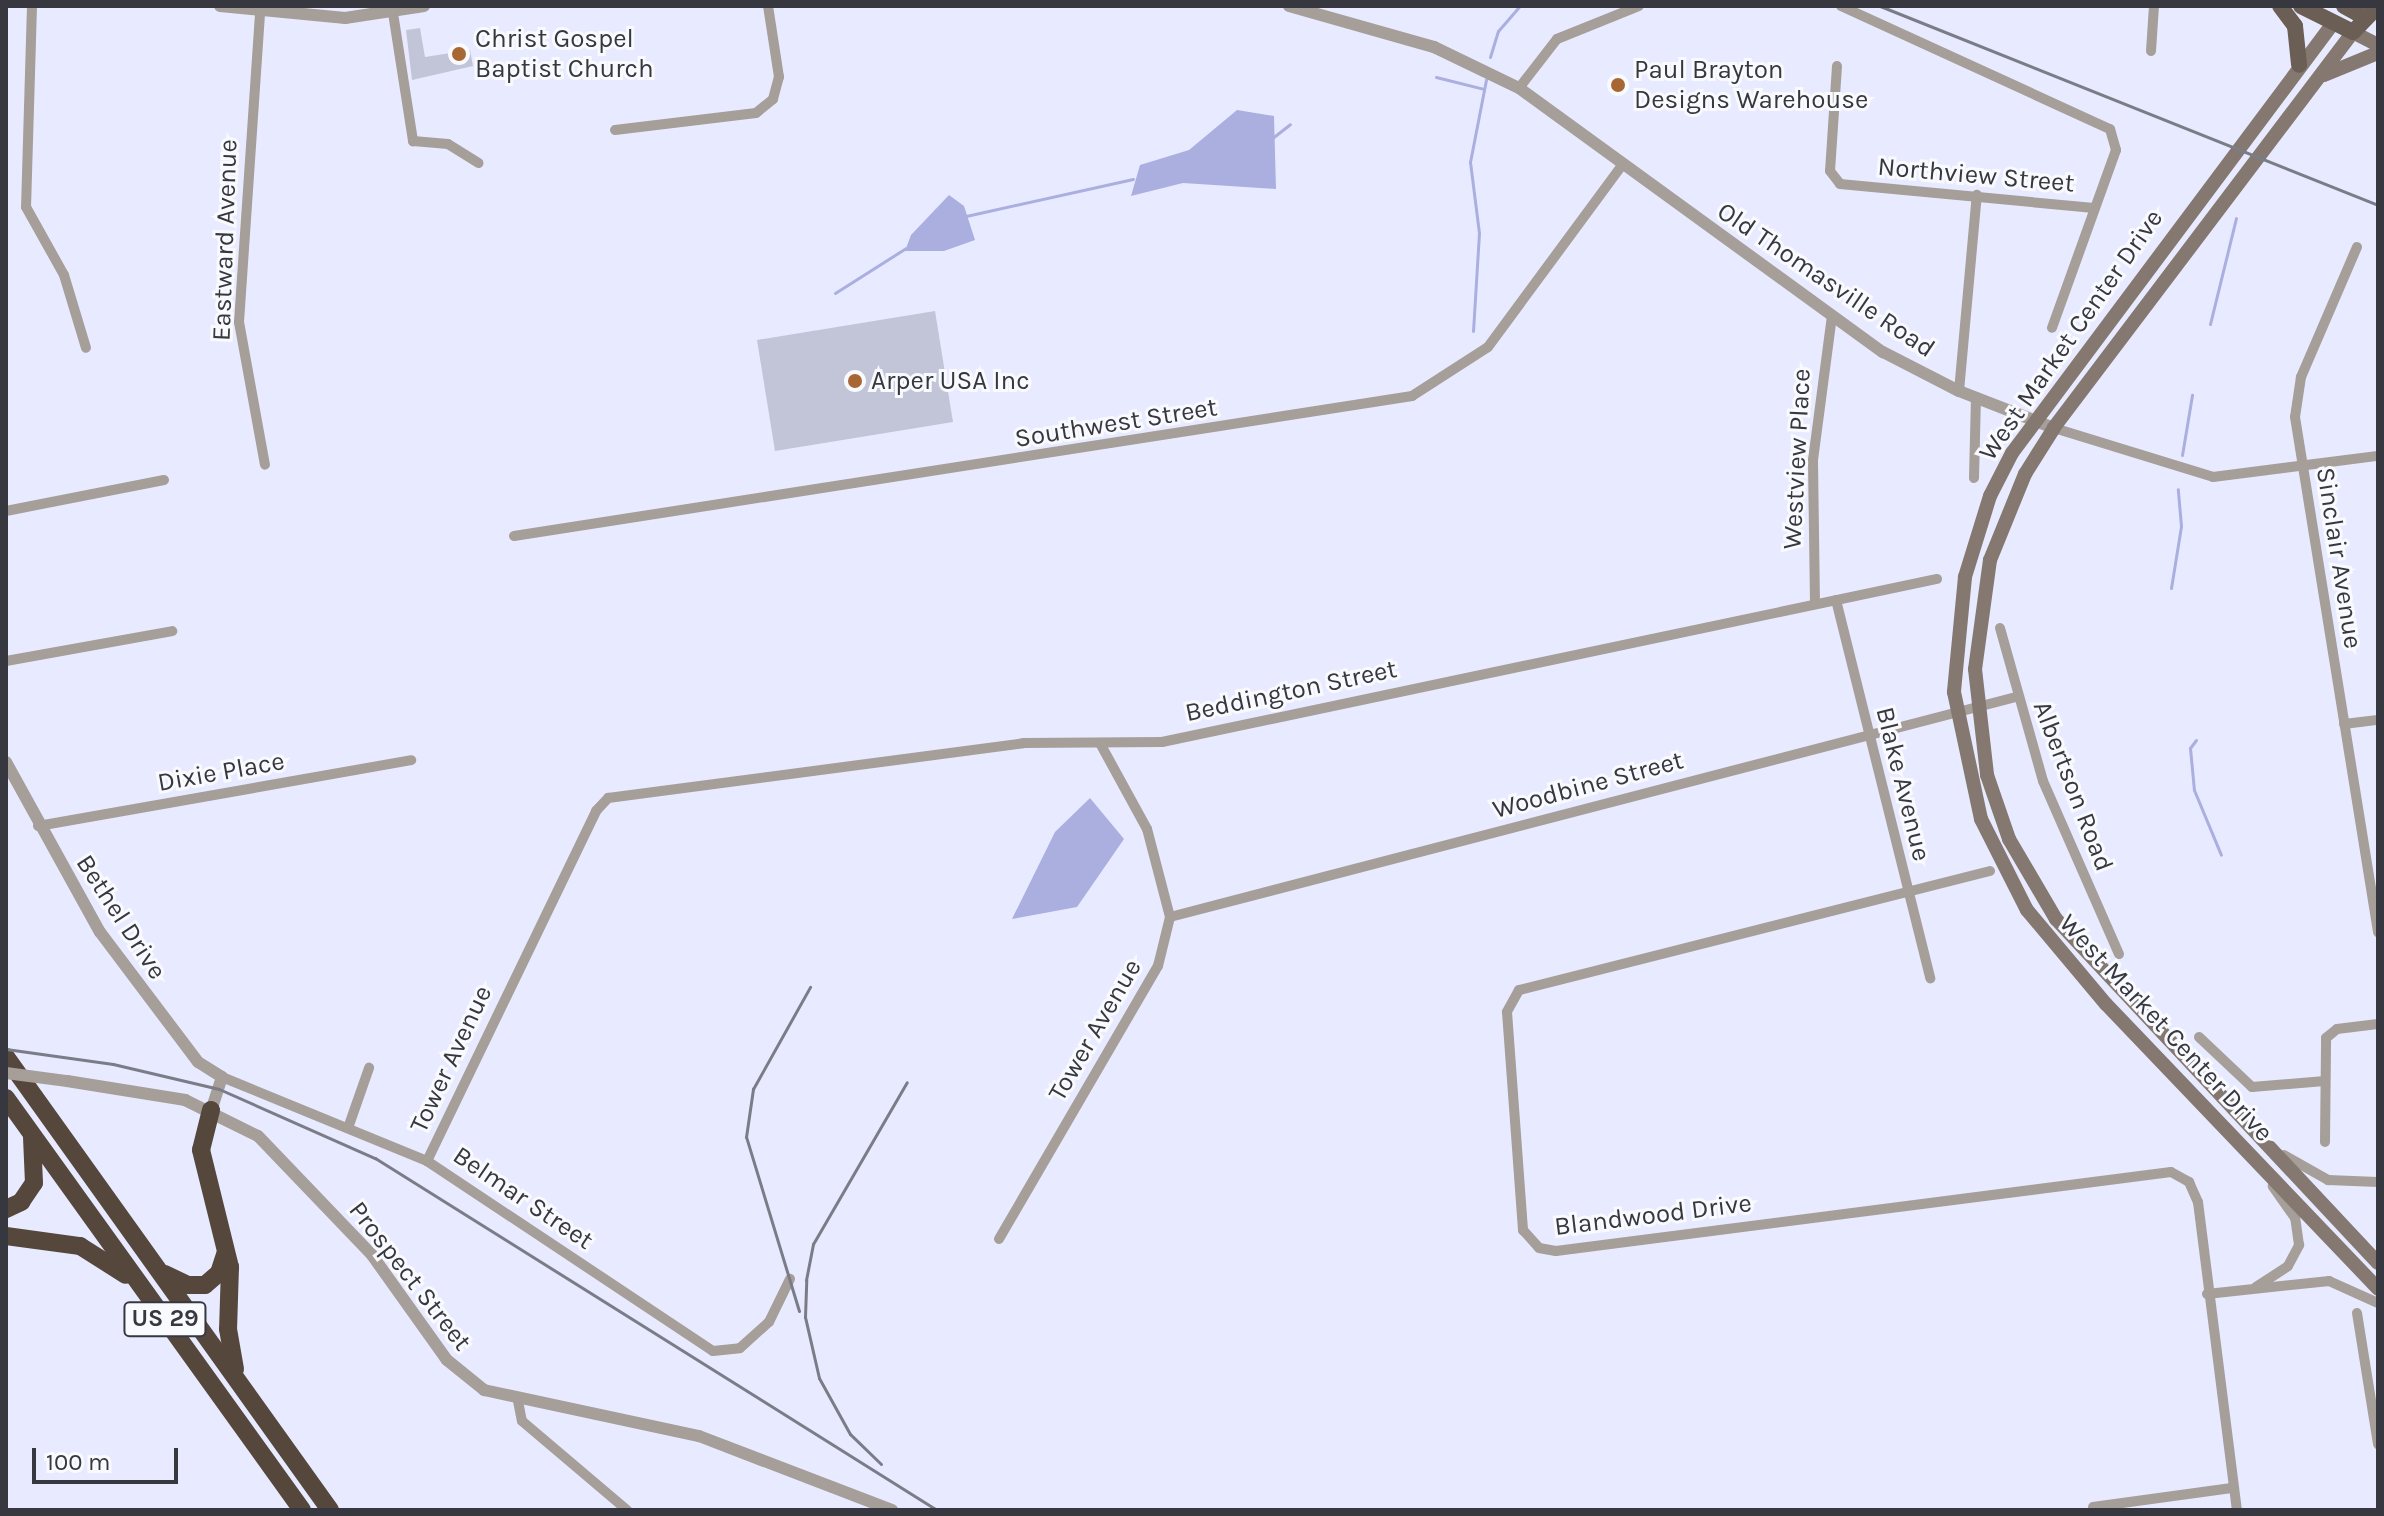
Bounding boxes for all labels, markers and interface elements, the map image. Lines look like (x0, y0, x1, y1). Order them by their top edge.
place label: Christ Gospel Baptist Church (475, 23, 654, 84)
marker: Christ Gospel Baptist Church (450, 45, 468, 63)
place label: Paul Brayton Designs Warehouse (1634, 54, 1868, 116)
marker: Paul Brayton Designs Warehouse (1609, 76, 1627, 94)
street label: Eastward Avenue (206, 138, 244, 342)
street label: Northview Street (1876, 151, 2076, 199)
street label: Old Thomasville Road (1711, 196, 1941, 364)
street label: West Market Center Drive (1972, 203, 2170, 467)
place label: Arper USA Inc (871, 365, 1030, 397)
street label: Westview Place (1777, 368, 1817, 550)
marker: Arper USA Inc (846, 372, 864, 390)
street label: Southwest Street (1013, 392, 1219, 454)
street label: Sinclair Avenue (2309, 465, 2369, 651)
street label: Beddington Street (1182, 653, 1400, 729)
street label: Albertson Road (2026, 697, 2120, 875)
street label: Blake Avenue (1869, 704, 1937, 864)
street label: Woodbine Street (1489, 745, 1687, 825)
street label: Dixie Place (155, 746, 287, 798)
street label: Bethel Drive (69, 849, 173, 985)
street label: West Market Center Drive (2052, 908, 2280, 1148)
street label: Tower Avenue (1042, 954, 1148, 1106)
street label: Tower Avenue (403, 981, 499, 1137)
street label: Belmar Street (447, 1140, 599, 1256)
street label: Blandwood Drive (1553, 1187, 1753, 1243)
street label: Prospect Street (342, 1195, 478, 1357)
road number: US 29 (123, 1299, 207, 1339)
scale bar (36, 1432, 182, 1482)
text: 100 m (46, 1448, 111, 1476)

